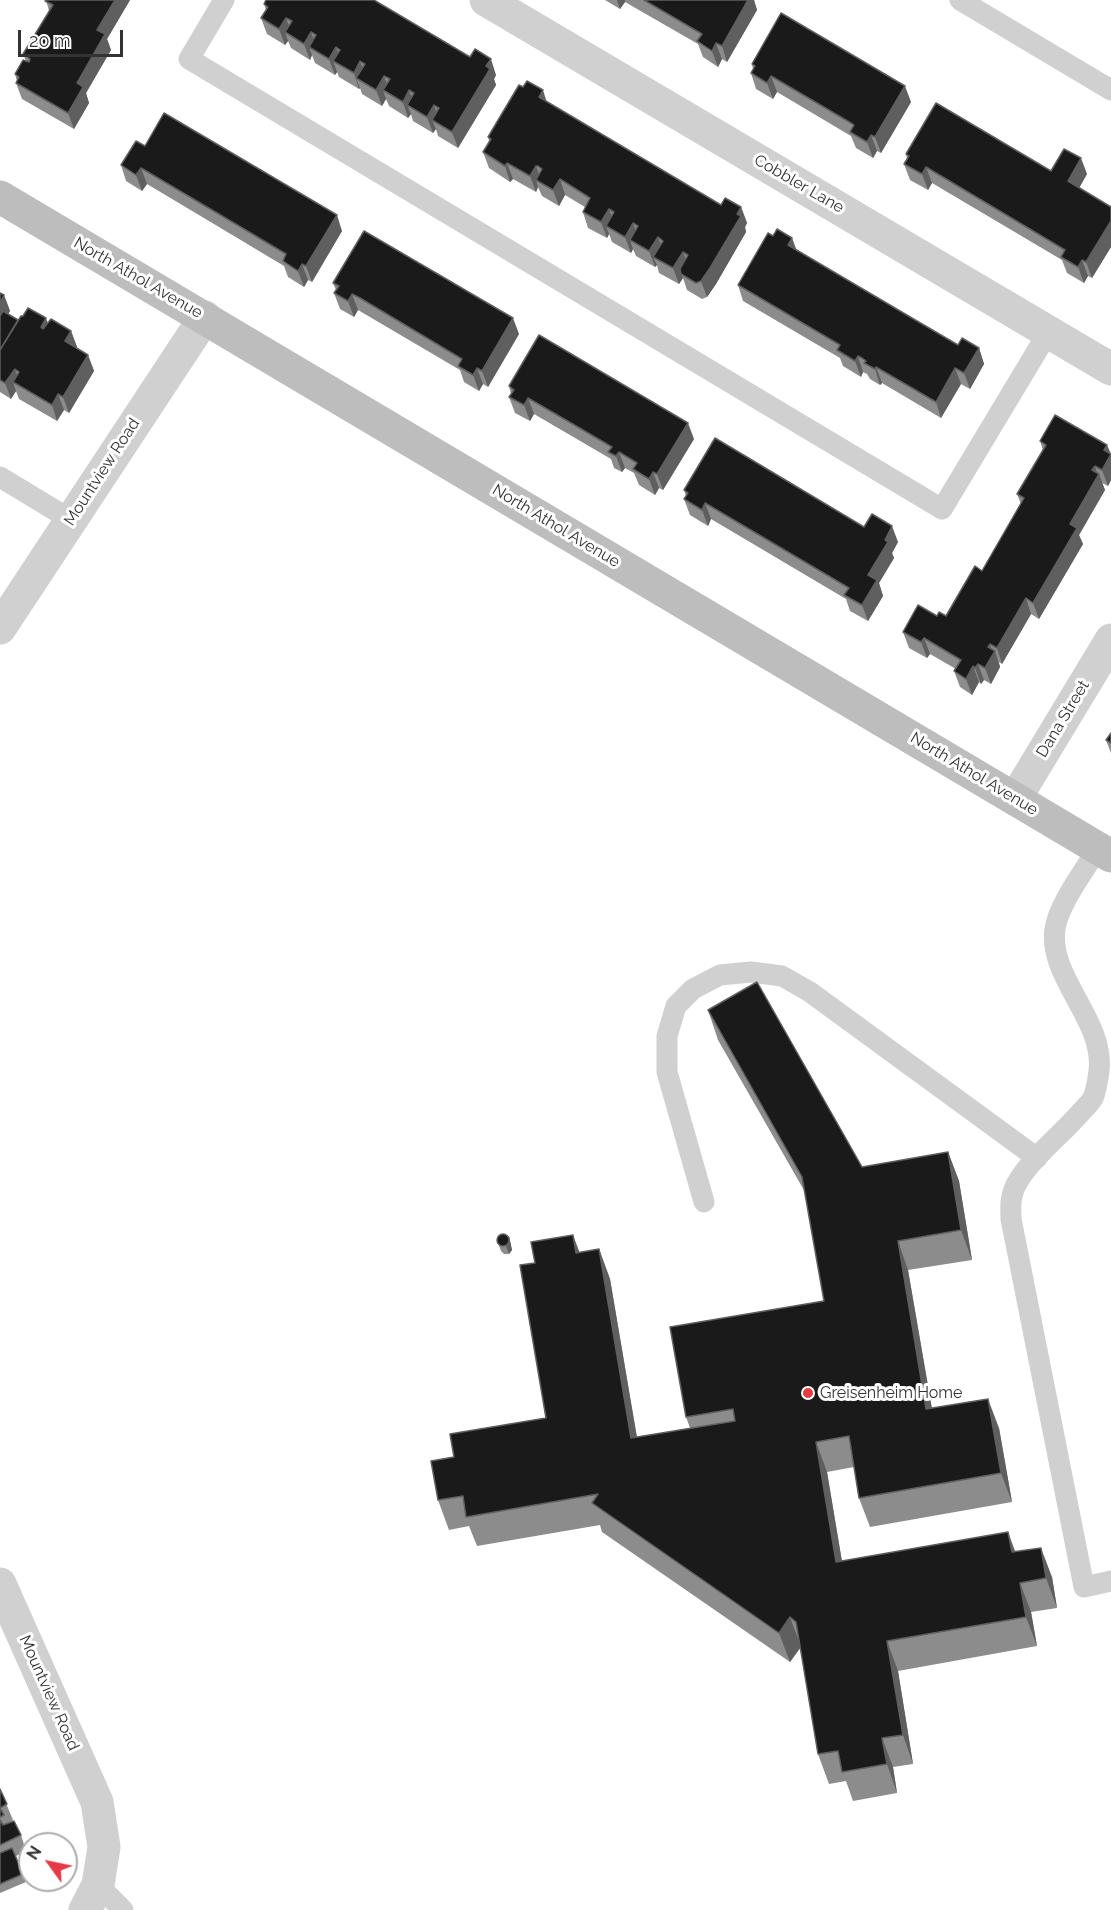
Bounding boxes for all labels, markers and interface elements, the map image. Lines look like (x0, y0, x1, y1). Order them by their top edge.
scale bar (21, 18, 126, 56)
text: 20 m (29, 30, 71, 51)
street label: Cobbler Lane (751, 151, 847, 217)
street label: North Athol Avenue (70, 233, 206, 323)
street label: Mountview Road (60, 415, 144, 529)
street label: North Athol Avenue (489, 480, 623, 572)
street label: Dana Street (1032, 677, 1094, 761)
street label: North Athol Avenue (907, 728, 1041, 820)
place label: Greisenheim Home (820, 1383, 962, 1403)
marker: Greisenheim Home (801, 1386, 815, 1400)
street label: Mountview Road (15, 1632, 83, 1754)
north arrow (18, 1832, 78, 1892)
text: N (23, 1843, 45, 1863)

